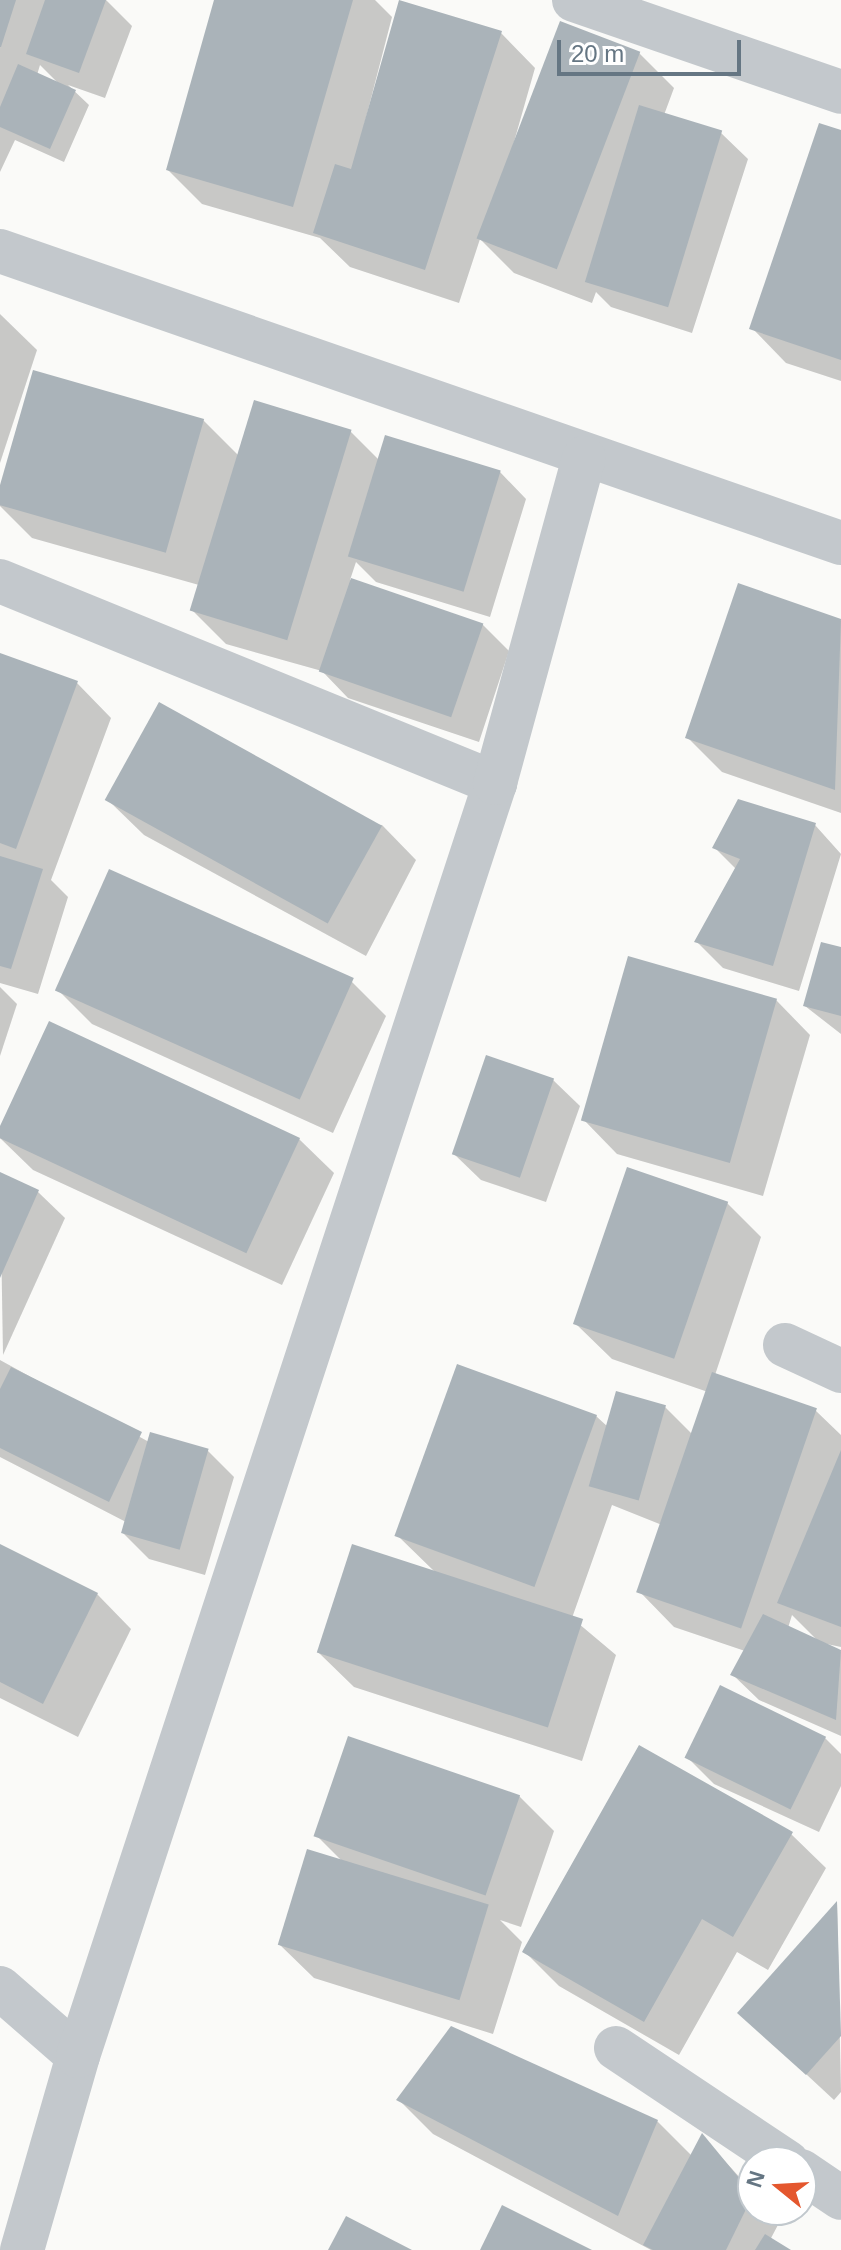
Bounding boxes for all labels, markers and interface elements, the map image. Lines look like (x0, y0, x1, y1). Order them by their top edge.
scale bar (561, 24, 745, 74)
text: 20 m (571, 40, 624, 67)
north arrow (737, 2146, 817, 2226)
text: N (741, 2168, 770, 2190)

